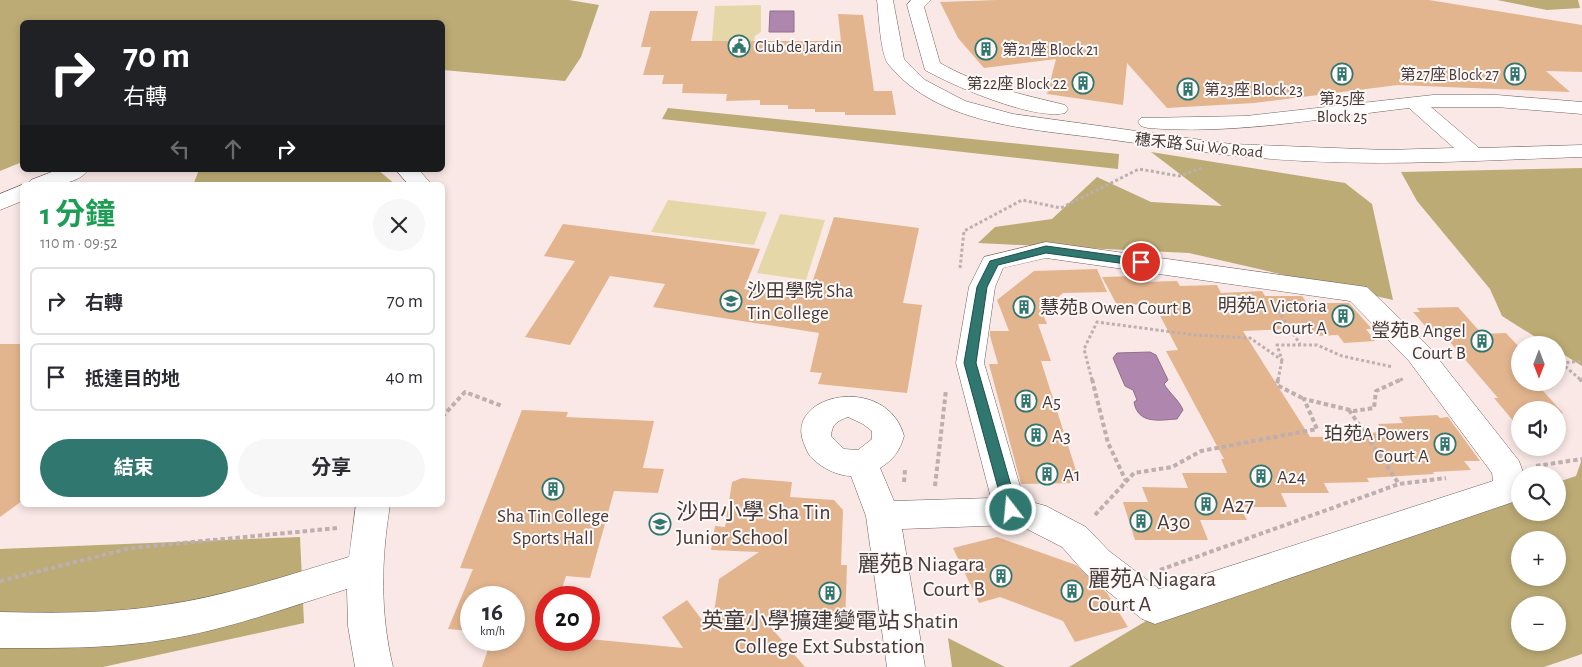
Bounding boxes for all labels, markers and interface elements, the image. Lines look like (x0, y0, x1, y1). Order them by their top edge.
public building icon: Club de Jardin (727, 34, 751, 58)
building icon: 第21座 Block 21 (974, 37, 998, 61)
text: 70 m (123, 39, 190, 74)
place label: Club de Jardin (755, 39, 842, 55)
icon: right (40, 40, 105, 105)
place label: 第21座 Block 21 (1002, 41, 1099, 58)
building icon: 第25座 Block 25 (1330, 62, 1354, 86)
building icon: 第27座 Block 27 (1503, 62, 1527, 86)
place label: 第27座 Block 27 (1400, 66, 1499, 83)
building icon: 第22座 Block 22 (1071, 71, 1095, 95)
place label: 第22座 Block 22 (967, 75, 1067, 92)
building icon: 第23座 Block 23 (1176, 77, 1200, 101)
place label: 第23座 Block 23 (1204, 81, 1303, 98)
text: 右轉 (123, 86, 167, 108)
place label: 第25座 Block 25 (1317, 90, 1367, 125)
street label: 穗禾路 Sui Wo Road (1134, 130, 1264, 161)
icon: left (166, 135, 194, 163)
icon: ahead (219, 135, 247, 163)
icon: right (272, 135, 300, 163)
button: close (373, 199, 425, 251)
text: 1 分鐘 (40, 200, 115, 230)
text: 110 m · 09:52 (40, 235, 117, 251)
pin (1120, 241, 1162, 283)
icon: arrive (1127, 248, 1155, 276)
place label: 沙田學院 Sha Tin College (747, 281, 854, 323)
icon: right (42, 287, 70, 315)
school or university icon: 沙田學院 Sha Tin College (719, 289, 743, 313)
text: 70 m (387, 292, 423, 311)
text: 右轉 (85, 294, 123, 313)
building icon: 慧苑B Owen Court B (1012, 295, 1036, 319)
place label: 明苑A Victoria Court A (1218, 296, 1327, 338)
place label: 慧苑B Owen Court B (1040, 298, 1192, 318)
building icon: 明苑A Victoria Court A (1331, 304, 1355, 328)
place label: 瑩苑B Angel Court B (1371, 320, 1466, 363)
building icon: 瑩苑B Angel Court B (1470, 329, 1494, 353)
north arrow (1511, 336, 1566, 391)
map controls (1511, 336, 1566, 651)
icon: arrive (42, 363, 70, 391)
text: 40 m (385, 368, 423, 387)
text: 抵達目的地 (85, 370, 180, 389)
building icon: A5 (1014, 389, 1038, 413)
place label: A5 (1042, 393, 1061, 412)
button: sound (1511, 401, 1566, 456)
building icon: A3 (1024, 423, 1048, 447)
place label: 珀苑A Powers Court A (1324, 424, 1429, 466)
place label: A3 (1052, 427, 1071, 446)
building icon: 珀苑A Powers Court A (1433, 432, 1457, 456)
button: 結束 (40, 439, 228, 497)
button: 分享 (238, 439, 425, 497)
building icon: A1 (1035, 462, 1059, 486)
building icon: A24 (1249, 464, 1273, 488)
place label: A1 (1063, 466, 1081, 485)
button: search (1511, 466, 1566, 521)
place label: A24 (1277, 468, 1306, 487)
building icon: Sha Tin College Sports Hall (541, 477, 565, 501)
position arrow (984, 483, 1036, 535)
building icon: A27 (1194, 492, 1218, 516)
place label: A27 (1222, 494, 1254, 516)
place label: 沙田小學 Sha Tin Junior School (676, 500, 831, 548)
place label: Sha Tin College Sports Hall (497, 507, 609, 548)
building icon: A30 (1129, 509, 1153, 533)
place label: A30 (1157, 511, 1190, 533)
school or university icon: 沙田小學 Sha Tin Junior School (648, 512, 672, 536)
button: + (1511, 531, 1566, 586)
place label: 麗苑B Niagara Court B (858, 552, 985, 600)
building icon: 麗苑B Niagara Court B (989, 564, 1013, 588)
place label: 麗苑A Niagara Court A (1088, 567, 1216, 615)
building icon: 麗苑A Niagara Court A (1060, 579, 1084, 603)
building icon: 英童小學擴建變電站 Shatin College Ext Substation (818, 581, 842, 605)
speed limit sign: 20 (535, 586, 600, 651)
button: − (1511, 596, 1566, 651)
text: 16 (482, 600, 503, 625)
place label: 英童小學擴建變電站 Shatin College Ext Substation (701, 609, 959, 657)
text: km/h (480, 625, 505, 637)

